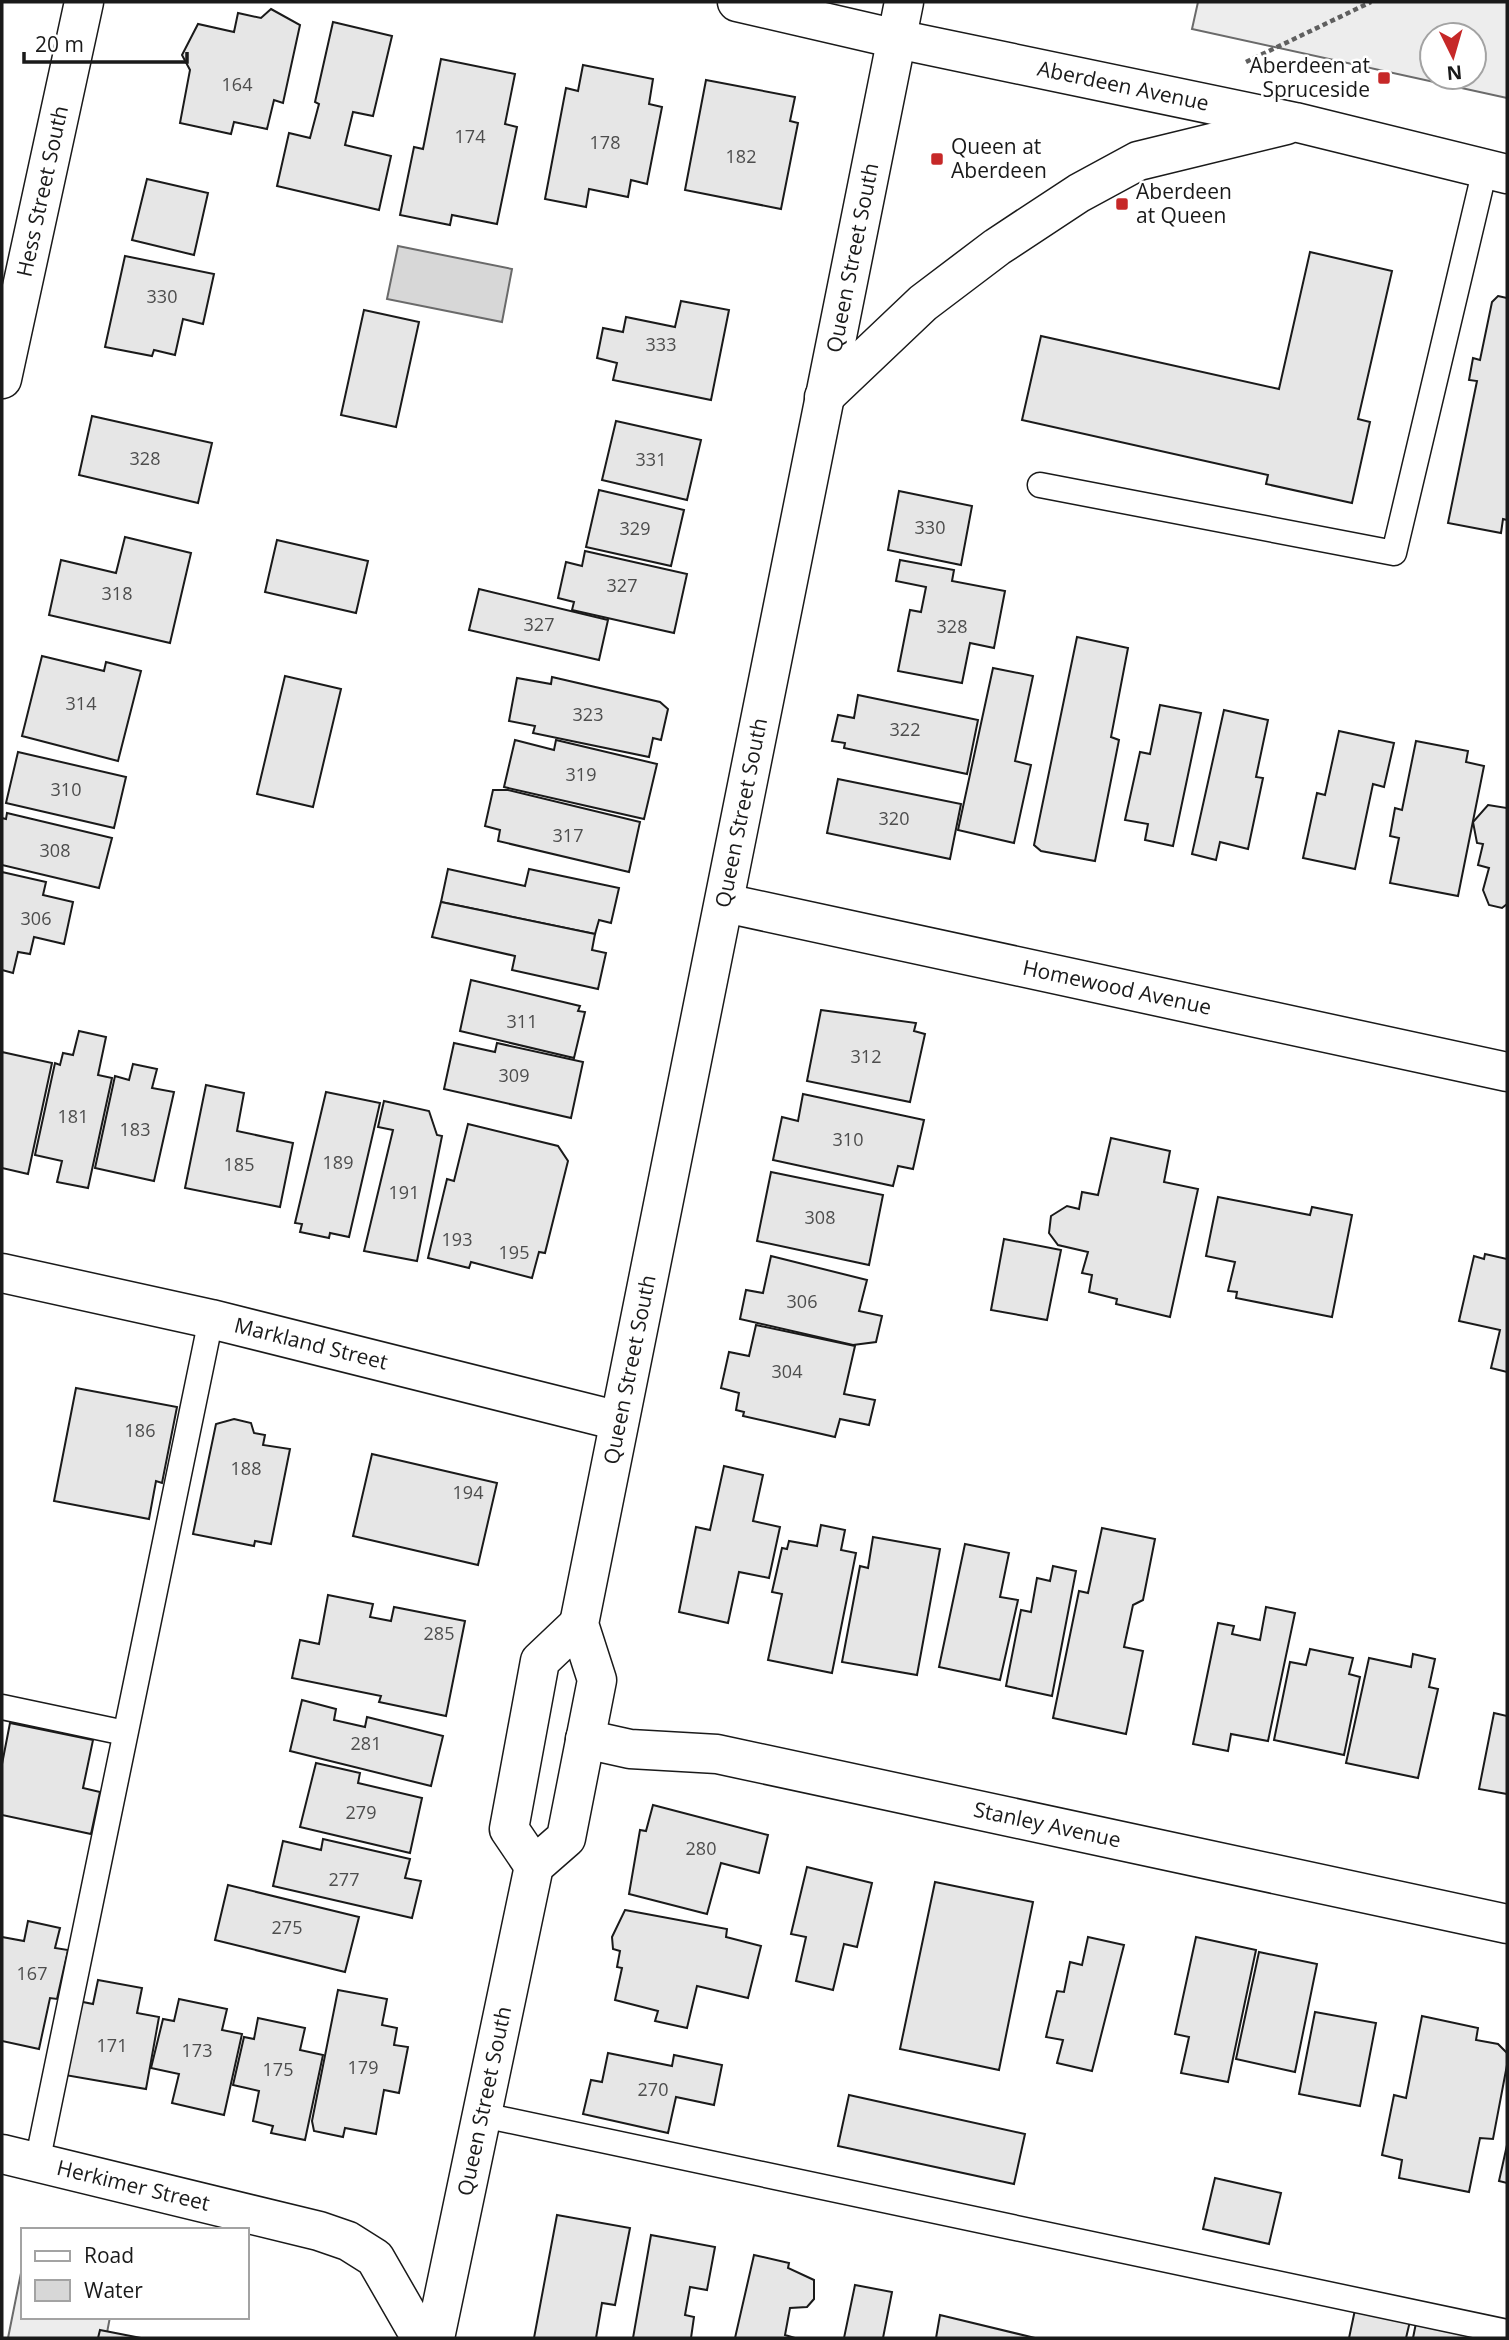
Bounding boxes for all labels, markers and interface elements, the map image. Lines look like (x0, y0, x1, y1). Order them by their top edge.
scale bar (24, 21, 187, 65)
north arrow (1418, 21, 1488, 91)
text: 20 m (35, 30, 84, 58)
place label: Aberdeen at Spruceside (1250, 51, 1370, 103)
street label: Aberdeen Avenue (1035, 54, 1212, 117)
text: N (1446, 59, 1463, 87)
marker: Aberdeen at Spruceside (1376, 70, 1392, 86)
house number: 164 (222, 72, 252, 96)
street label: Hess Street South (10, 103, 74, 279)
house number: 174 (455, 124, 485, 148)
house number: 178 (590, 130, 620, 154)
place label: Queen at Aberdeen (951, 132, 1047, 184)
house number: 182 (726, 144, 756, 168)
marker: Queen at Aberdeen (929, 151, 945, 167)
street label: Queen Street South (819, 160, 884, 355)
place label: Aberdeen at Queen (1136, 177, 1232, 229)
marker: Aberdeen at Queen (1114, 196, 1130, 212)
house number: 330 (147, 284, 177, 308)
house number: 333 (646, 332, 676, 356)
house number: 328 (130, 446, 160, 470)
house number: 331 (636, 447, 666, 471)
house number: 330 (915, 515, 945, 539)
house number: 329 (620, 516, 650, 540)
house number: 327 (607, 573, 637, 597)
house number: 318 (102, 581, 132, 605)
house number: 327 (524, 612, 554, 636)
house number: 328 (937, 614, 967, 638)
house number: 314 (66, 691, 96, 715)
house number: 323 (573, 702, 603, 726)
street label: Queen Street South (708, 715, 773, 910)
house number: 322 (890, 717, 920, 741)
house number: 319 (566, 762, 596, 786)
house number: 310 (51, 777, 81, 801)
house number: 320 (879, 806, 909, 830)
house number: 317 (553, 823, 583, 847)
house number: 308 (40, 838, 70, 862)
house number: 306 (21, 906, 51, 930)
street label: Homewood Avenue (1020, 953, 1214, 1021)
house number: 311 (507, 1009, 537, 1033)
house number: 312 (851, 1044, 881, 1068)
house number: 309 (499, 1063, 529, 1087)
house number: 181 (58, 1104, 88, 1128)
house number: 183 (120, 1117, 150, 1141)
house number: 310 (833, 1127, 863, 1151)
house number: 189 (323, 1150, 353, 1174)
house number: 185 (224, 1152, 254, 1176)
house number: 191 (389, 1180, 419, 1204)
house number: 308 (805, 1205, 835, 1229)
house number: 193 (442, 1227, 472, 1251)
house number: 195 (499, 1240, 529, 1264)
street label: Queen Street South (596, 1272, 662, 1467)
house number: 306 (787, 1289, 817, 1313)
street label: Markland Street (232, 1310, 391, 1376)
house number: 304 (772, 1359, 802, 1383)
house number: 186 (125, 1418, 155, 1442)
house number: 188 (231, 1456, 261, 1480)
house number: 194 (453, 1480, 483, 1504)
house number: 285 (424, 1621, 454, 1645)
house number: 281 (351, 1731, 381, 1755)
street label: Stanley Avenue (971, 1795, 1124, 1854)
house number: 279 (346, 1800, 376, 1824)
house number: 280 (686, 1836, 716, 1860)
house number: 277 (329, 1867, 359, 1891)
house number: 275 (272, 1915, 302, 1939)
house number: 167 (17, 1961, 47, 1985)
street label: Queen Street South (450, 2004, 517, 2198)
house number: 171 (97, 2033, 127, 2057)
house number: 173 (182, 2038, 212, 2062)
house number: 179 (348, 2055, 378, 2079)
house number: 175 (263, 2057, 293, 2081)
house number: 270 (638, 2077, 668, 2101)
street label: Herkimer Street (54, 2153, 213, 2217)
legend (21, 2228, 248, 2319)
text: Road (84, 2241, 134, 2269)
text: Water (84, 2276, 143, 2304)

